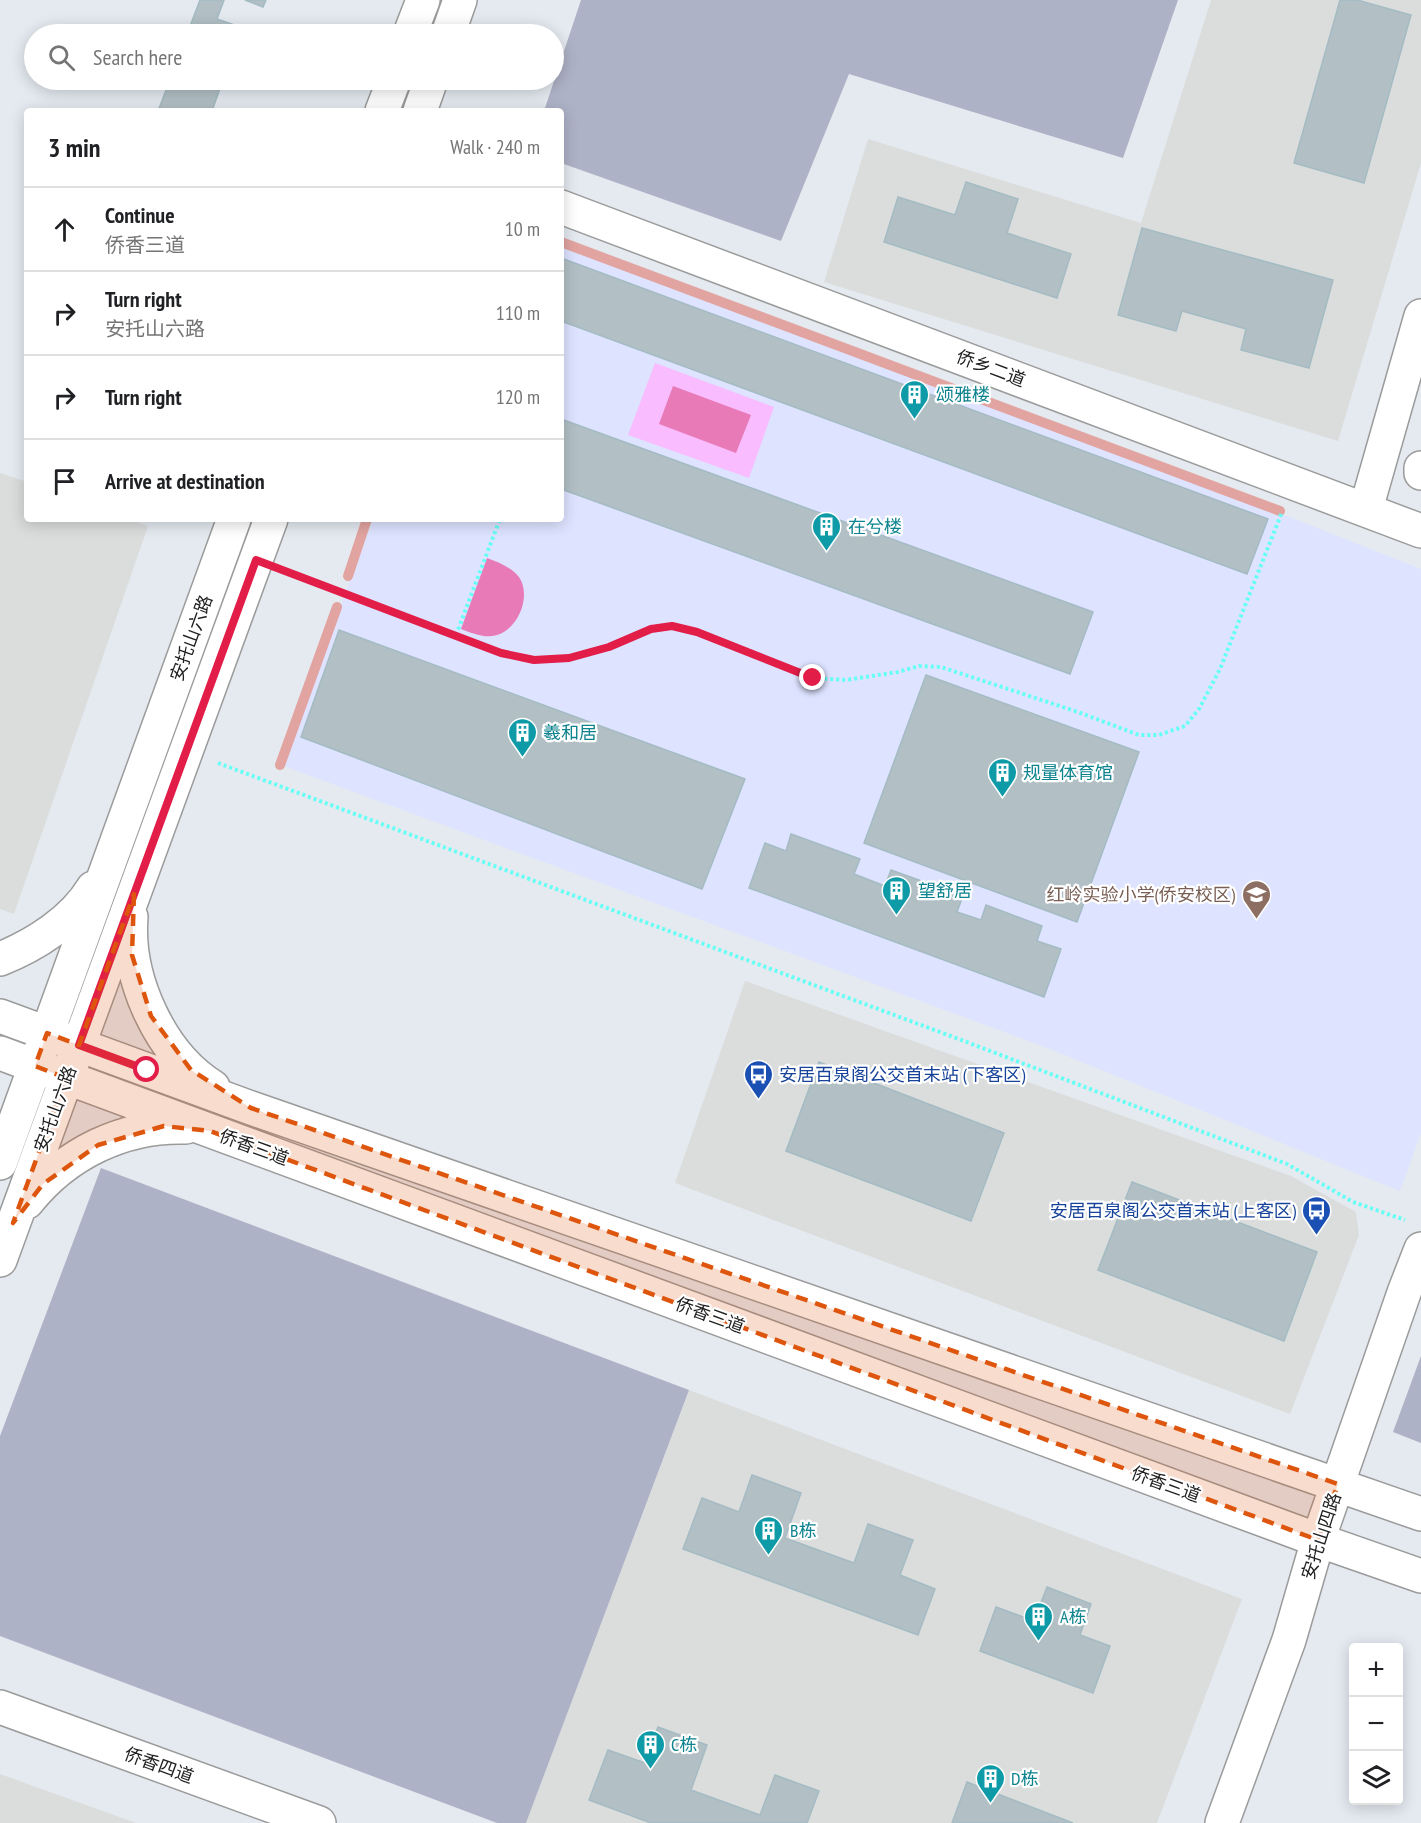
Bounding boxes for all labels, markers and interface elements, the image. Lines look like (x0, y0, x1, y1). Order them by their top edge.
search box (24, 24, 564, 90)
icon: search (45, 41, 78, 74)
text: Search here (93, 43, 182, 71)
text: 3 min (48, 131, 101, 164)
text: Walk · 240 m (450, 134, 540, 160)
text: Continue (105, 201, 175, 229)
icon: ahead (48, 213, 81, 246)
text: 10 m (505, 216, 540, 242)
text: 侨香三道 (105, 232, 185, 258)
text: Turn right (105, 285, 182, 313)
icon: right (48, 297, 81, 330)
text: 110 m (496, 300, 540, 326)
text: 安托山六路 (105, 316, 205, 342)
street label: 侨乡二道 (953, 344, 1029, 392)
building icon: 颂雅楼 (899, 378, 931, 420)
icon: right (48, 381, 81, 414)
text: Turn right (105, 383, 182, 411)
place label: 颂雅楼 (936, 383, 990, 406)
text: 120 m (496, 384, 540, 410)
icon: arrive (48, 465, 81, 498)
text: Arrive at destination (105, 467, 265, 495)
building icon: 在兮楼 (811, 510, 843, 552)
place label: 在兮楼 (848, 515, 902, 538)
street label: 安托山六路 (165, 592, 217, 684)
route end (799, 664, 825, 690)
building icon: 羲和居 (506, 716, 538, 758)
place label: 羲和居 (543, 721, 597, 744)
building icon: 规量体育馆 (986, 756, 1018, 798)
place label: 规量体育馆 (1023, 761, 1113, 784)
building icon: 望舒居 (881, 874, 913, 916)
school or university icon: 红岭实验小学(侨安校区) (1240, 878, 1272, 920)
place label: 望舒居 (918, 879, 972, 902)
place label: 红岭实验小学(侨安校区) (1047, 883, 1236, 906)
route start (133, 1056, 159, 1082)
bus stop icon: 安居百泉阁公交首末站 (下客区) (742, 1058, 774, 1100)
street label: 安托山六路 (29, 1063, 81, 1155)
place label: 安居百泉阁公交首末站 (下客区) (779, 1063, 1026, 1086)
street label: 侨香三道 (216, 1124, 292, 1170)
bus stop icon: 安居百泉阁公交首末站 (上客区) (1301, 1194, 1333, 1236)
place label: 安居百泉阁公交首末站 (上客区) (1050, 1199, 1297, 1222)
street label: 侨香三道 (672, 1292, 748, 1338)
street label: 侨香三道 (1128, 1461, 1204, 1507)
street label: 安托山四路 (1296, 1490, 1346, 1582)
building icon: B栋 (753, 1514, 785, 1556)
place label: B栋 (790, 1519, 816, 1542)
building icon: A栋 (1023, 1600, 1055, 1642)
place label: A栋 (1060, 1605, 1087, 1628)
map controls (1349, 1643, 1403, 1805)
button: + (1349, 1643, 1403, 1697)
button: − (1349, 1697, 1403, 1751)
building icon: C栋 (634, 1728, 666, 1770)
place label: C栋 (671, 1733, 697, 1756)
street label: 侨香四道 (121, 1742, 197, 1788)
button: layers (1349, 1751, 1403, 1805)
building icon: D栋 (974, 1762, 1006, 1804)
place label: D栋 (1011, 1767, 1038, 1790)

